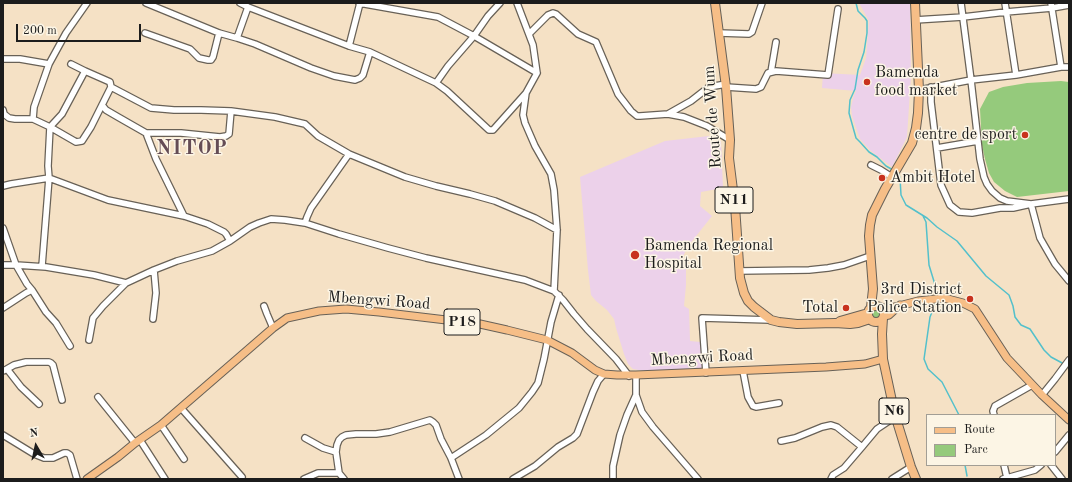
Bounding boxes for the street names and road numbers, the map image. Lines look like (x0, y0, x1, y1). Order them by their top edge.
street label: Route de Wum (700, 65, 726, 169)
road number: N11 (715, 187, 753, 213)
street label: Mbengwi Road (327, 288, 431, 314)
road number: P18 (444, 309, 480, 335)
street label: Mbengwi Road (650, 346, 754, 370)
road number: N6 (879, 398, 909, 424)

